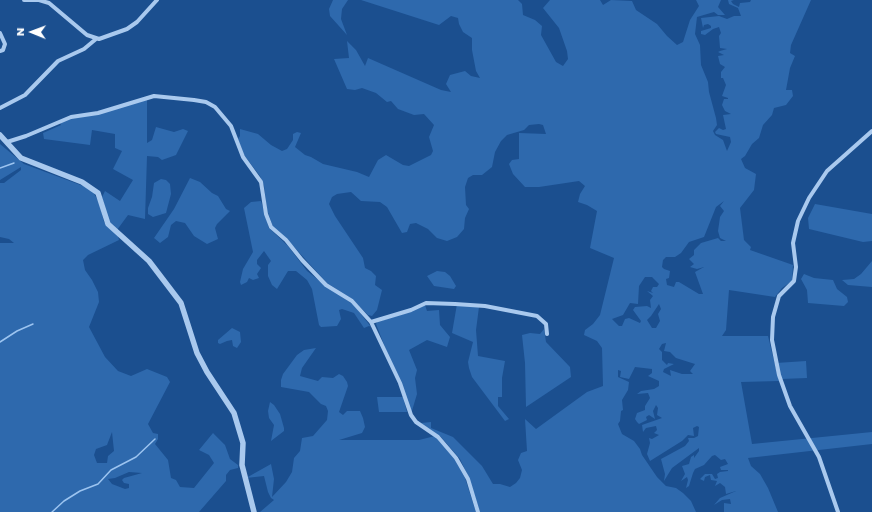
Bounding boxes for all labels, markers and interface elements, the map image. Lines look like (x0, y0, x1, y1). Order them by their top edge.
north arrow (12, 12, 52, 52)
text: N (12, 28, 28, 36)

